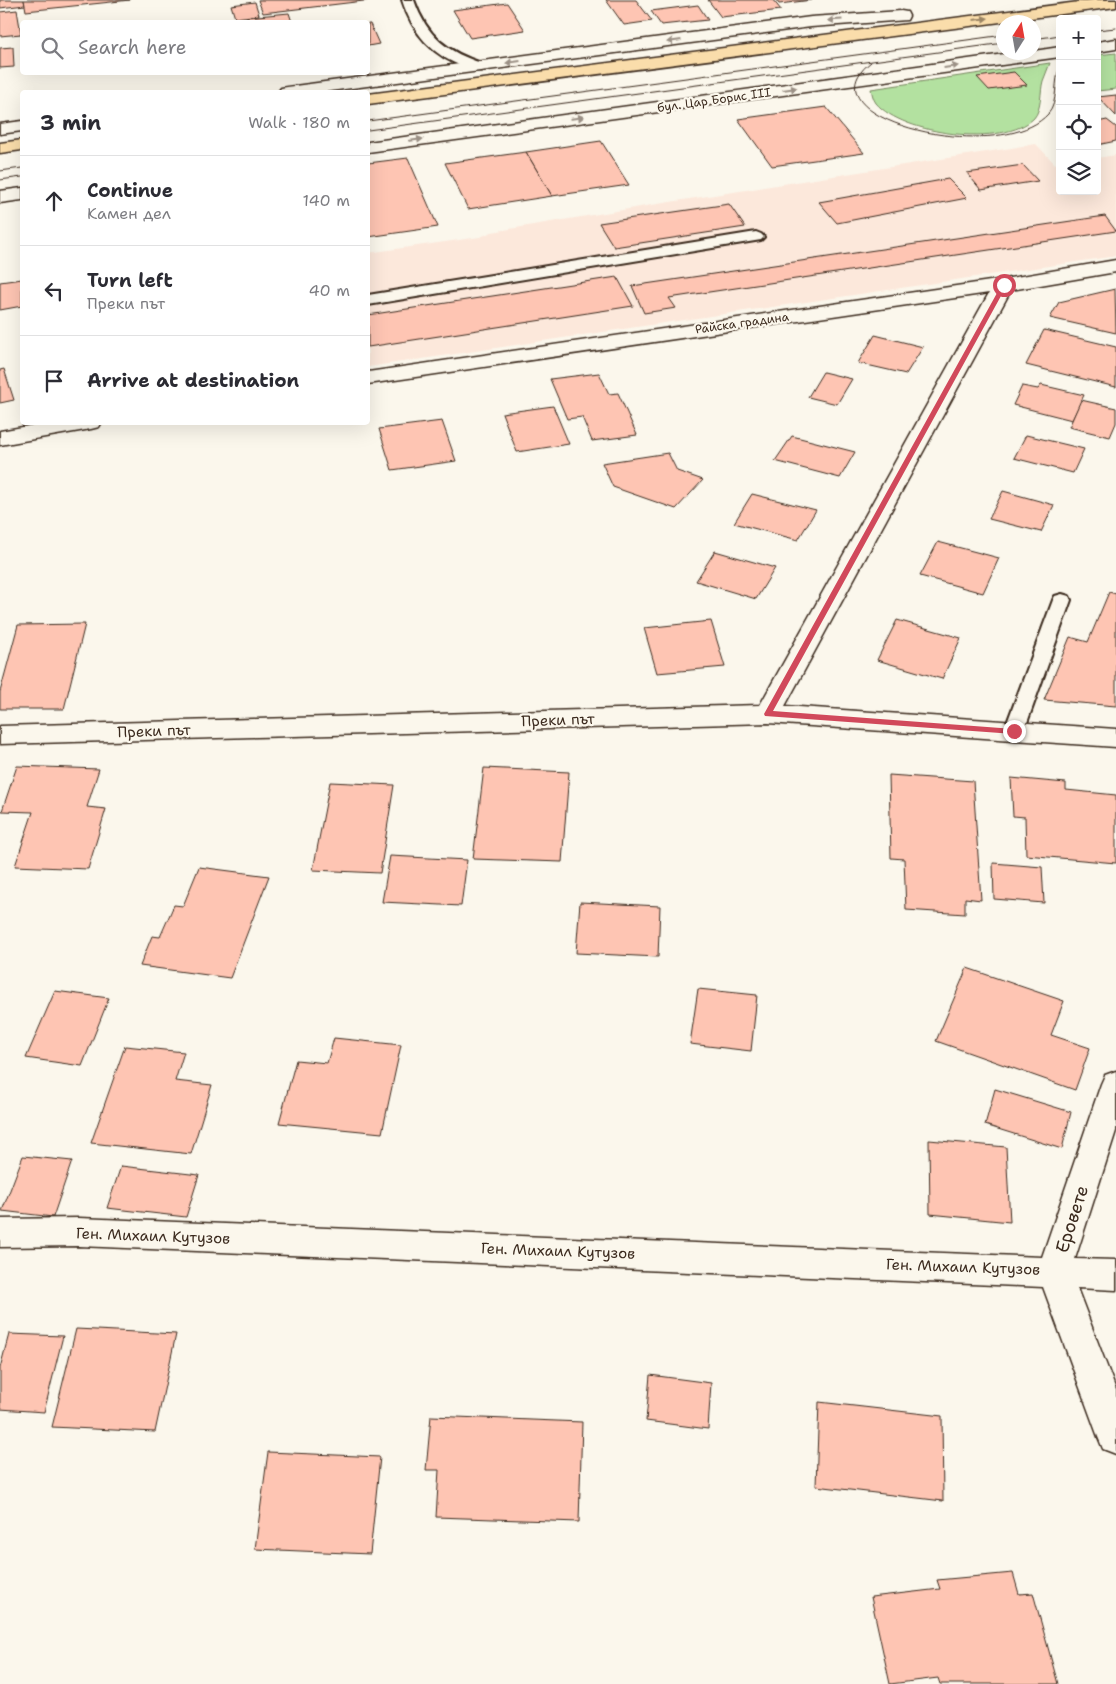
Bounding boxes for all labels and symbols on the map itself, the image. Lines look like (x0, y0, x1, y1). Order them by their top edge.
one-way arrow (973, 15, 989, 23)
north arrow (996, 15, 1041, 60)
one-way arrow (827, 17, 843, 25)
one-way arrow (666, 37, 682, 45)
one-way arrow (505, 59, 521, 67)
one-way arrow (943, 63, 959, 71)
street label: бул. Цар Борис III (656, 84, 772, 116)
one-way arrow (782, 85, 798, 93)
one-way arrow (569, 114, 585, 122)
one-way arrow (408, 136, 424, 144)
route start (993, 274, 1016, 297)
street label: Райска градина (694, 308, 790, 338)
street label: Преки път (521, 709, 595, 731)
street label: Преки път (117, 720, 191, 742)
route end (1003, 720, 1026, 743)
street label: Еровете (1050, 1182, 1094, 1256)
street label: Ген. Михаил Кутузов (75, 1223, 231, 1249)
street label: Ген. Михаил Кутузов (480, 1238, 636, 1264)
street label: Ген. Михаил Кутузов (885, 1254, 1041, 1280)

